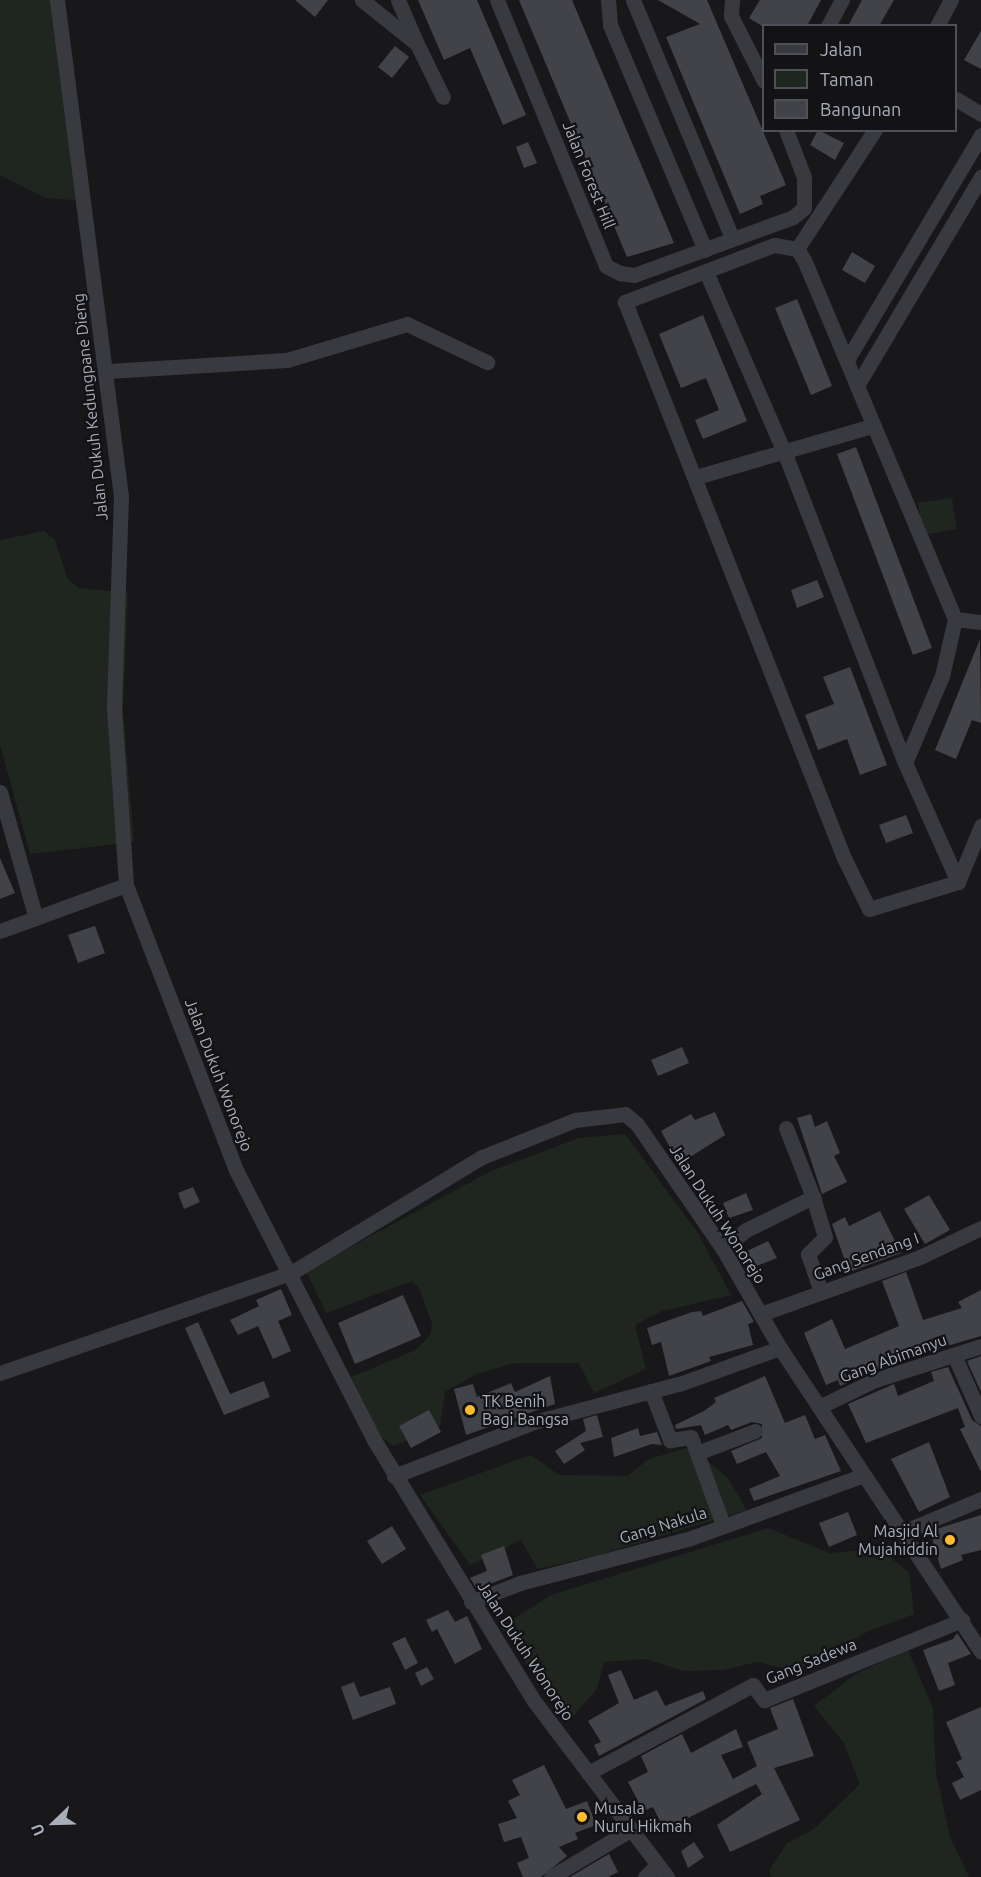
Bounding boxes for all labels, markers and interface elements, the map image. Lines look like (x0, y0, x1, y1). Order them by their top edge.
legend (762, 24, 957, 132)
text: Jalan (820, 39, 862, 59)
text: Taman (820, 69, 874, 89)
text: Bangunan (820, 99, 901, 119)
street label: Jalan Forest Hill (559, 118, 619, 232)
street label: Jalan Dukuh Kedungpane Dieng (69, 292, 111, 522)
street label: Jalan Dukuh Wonorejo (181, 996, 257, 1154)
street label: Jalan Dukuh Wonorejo (666, 1141, 770, 1287)
street label: Gang Sendang I (811, 1228, 921, 1284)
street label: Gang Abimanyu (837, 1330, 949, 1386)
place label: TK Benih Bagi Bangsa (482, 1391, 569, 1429)
marker: TK Benih Bagi Bangsa (463, 1403, 477, 1417)
street label: Gang Nakula (617, 1503, 709, 1547)
place label: Masjid Al Mujahiddin (858, 1521, 938, 1559)
marker: Masjid Al Mujahiddin (943, 1533, 957, 1547)
street label: Jalan Dukuh Wonorejo (474, 1578, 578, 1724)
street label: Gang Sadewa (763, 1634, 859, 1688)
north arrow (24, 1793, 84, 1853)
place label: Musala Nurul Hikmah (594, 1798, 692, 1836)
marker: Musala Nurul Hikmah (575, 1810, 589, 1824)
text: U (27, 1821, 48, 1839)

